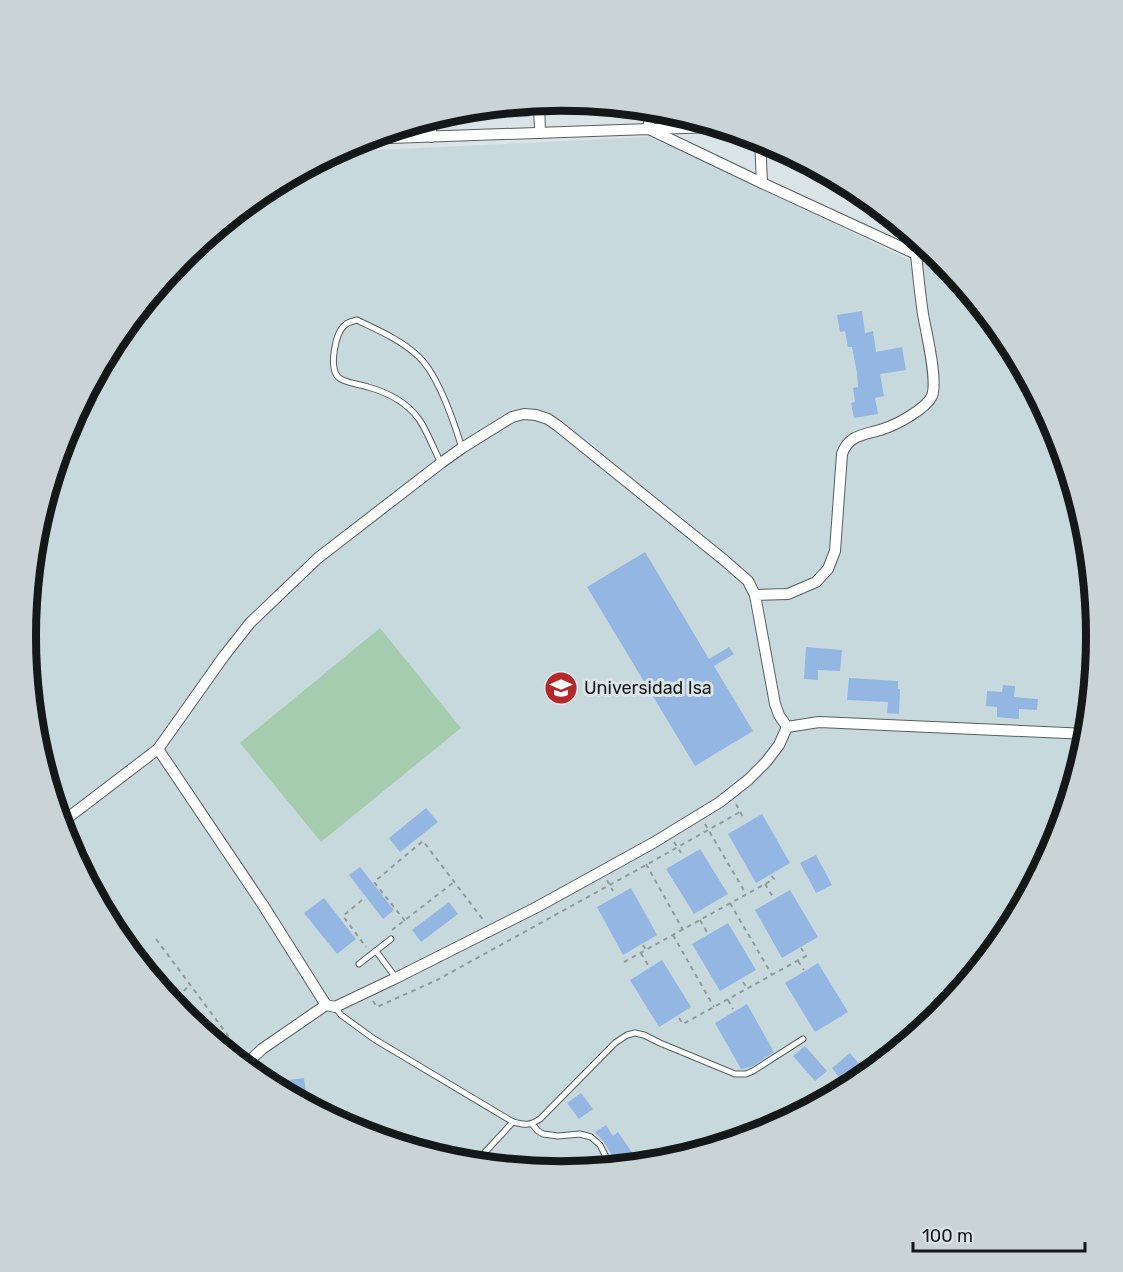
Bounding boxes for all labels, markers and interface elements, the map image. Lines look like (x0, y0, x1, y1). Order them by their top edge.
school or university icon: Universidad Isa (543, 670, 579, 706)
place label: Universidad Isa (584, 677, 712, 699)
scale bar (913, 1215, 1086, 1253)
text: 100 m (922, 1225, 973, 1247)

